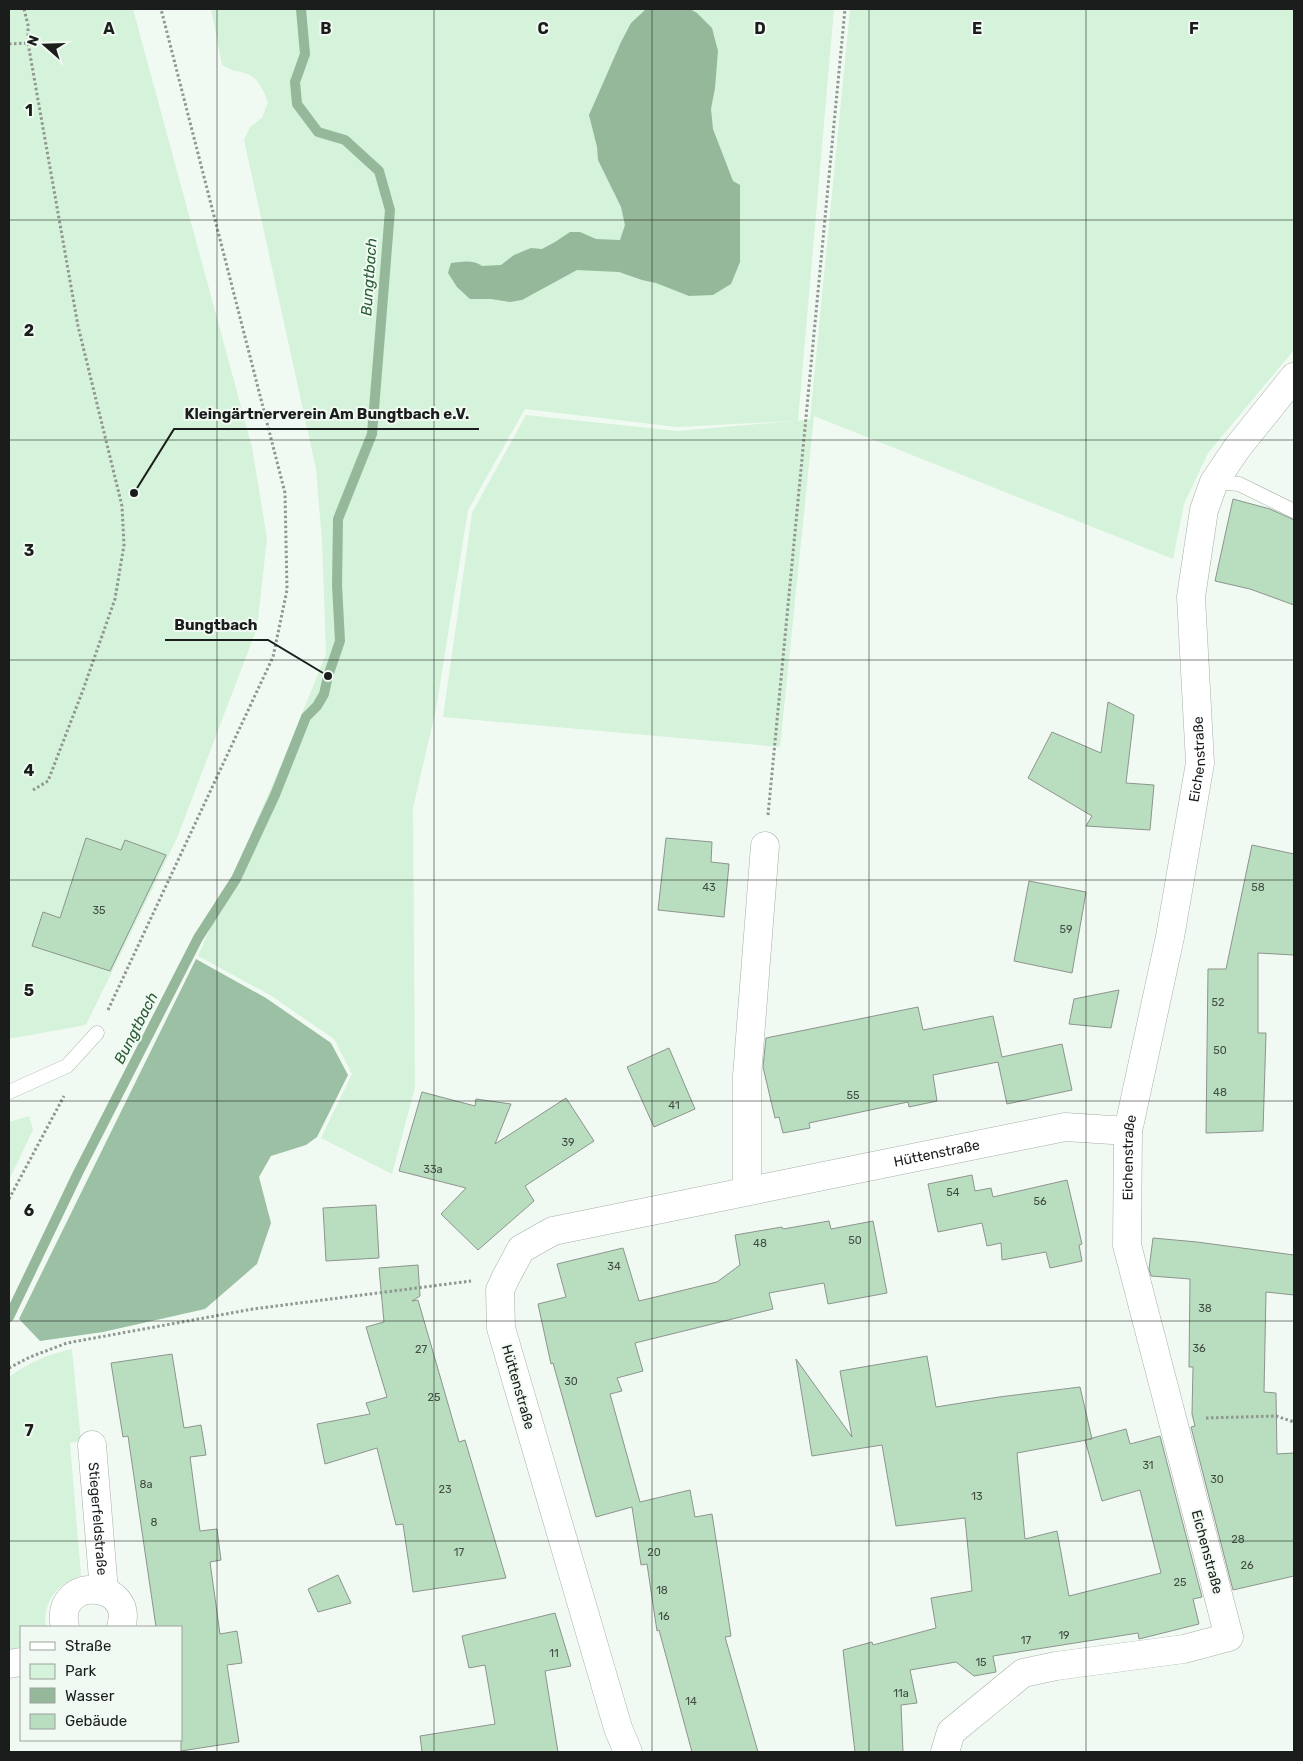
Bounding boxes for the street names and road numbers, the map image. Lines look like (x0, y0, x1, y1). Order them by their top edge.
street label: Eichenstraße (1185, 716, 1209, 803)
street label: Eichenstraße (1119, 1113, 1140, 1201)
street label: Hüttenstraße (892, 1136, 981, 1170)
street label: Hüttenstraße (498, 1343, 538, 1431)
street label: Stiegerfeldstraße (85, 1461, 111, 1576)
street label: Eichenstraße (1188, 1508, 1226, 1596)

